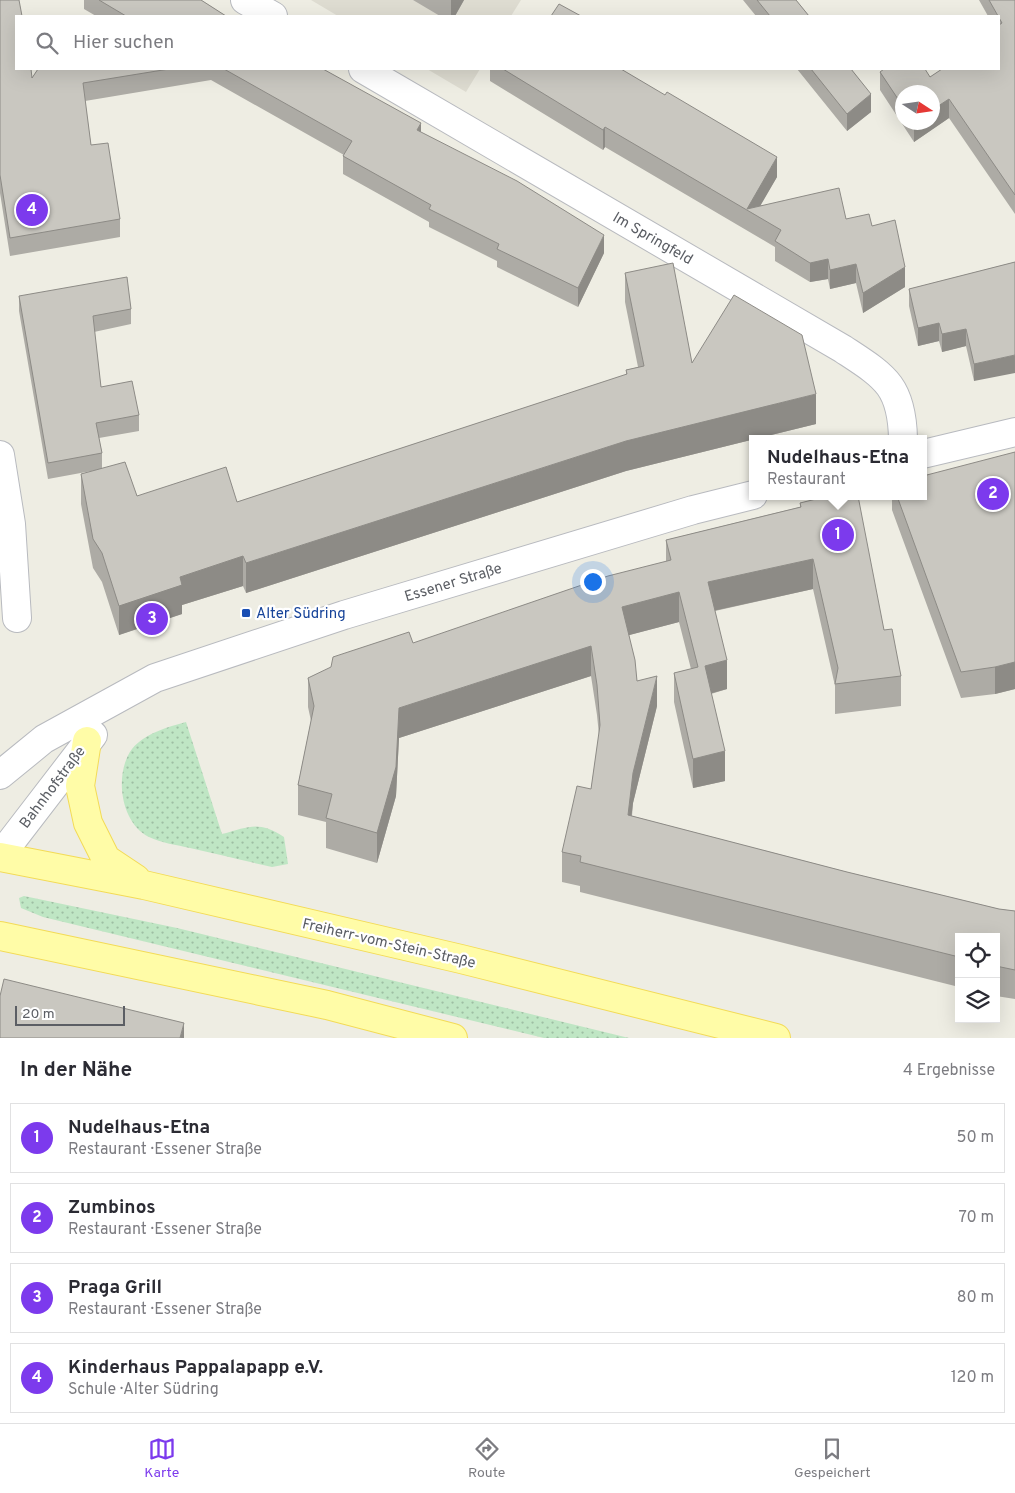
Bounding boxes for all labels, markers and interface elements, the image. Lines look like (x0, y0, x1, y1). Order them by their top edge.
search box (15, 15, 1000, 70)
icon: search (33, 29, 61, 57)
text: Hier suchen (73, 31, 174, 55)
north arrow (895, 85, 940, 130)
pin: 4 (16, 191, 48, 229)
street label: Im Springfeld (609, 209, 696, 270)
popup (749, 435, 927, 500)
text: Nudelhaus-Etna (767, 446, 909, 470)
text: Restaurant (767, 470, 846, 490)
pin: 2 (977, 475, 1009, 513)
pin: 1 (822, 516, 854, 554)
street label: Essener Straße (402, 560, 504, 607)
your location (580, 569, 606, 595)
pin: 3 (136, 600, 168, 638)
place label: Alter Südring (256, 605, 346, 624)
marker: Alter Südring (240, 607, 252, 619)
street label: Bahnhofstraße (16, 743, 90, 833)
street label: Freiherr-vom-Stein-Straße (300, 915, 477, 974)
map controls (955, 933, 1000, 1023)
button: locate (955, 933, 1000, 978)
button: layers (955, 978, 1000, 1023)
scale bar (15, 1003, 125, 1026)
text: 20 m (22, 1006, 55, 1023)
text: In der Nähe (20, 1057, 132, 1084)
text: 4 Ergebnisse (903, 1061, 995, 1081)
text: Nudelhaus-Etna (68, 1116, 210, 1140)
text: 1 (34, 1128, 40, 1148)
text: 50 m (957, 1128, 994, 1148)
text: Restaurant · Essener Straße (68, 1140, 262, 1160)
text: Zumbinos (68, 1196, 156, 1220)
text: 2 (32, 1208, 42, 1228)
text: 70 m (959, 1208, 994, 1228)
text: Restaurant · Essener Straße (68, 1220, 262, 1240)
text: Praga Grill (68, 1276, 162, 1300)
text: 3 (32, 1288, 42, 1308)
text: 80 m (957, 1288, 994, 1308)
text: Restaurant · Essener Straße (68, 1300, 262, 1320)
text: Kinderhaus Pappalapapp e.V. (68, 1356, 323, 1380)
text: 4 (32, 1368, 42, 1388)
text: 120 m (951, 1368, 994, 1388)
text: Schule · Alter Südring (68, 1380, 219, 1400)
tab: Karte (144, 1435, 179, 1482)
tab: Route (468, 1435, 505, 1482)
tab: Gespeichert (794, 1435, 871, 1482)

